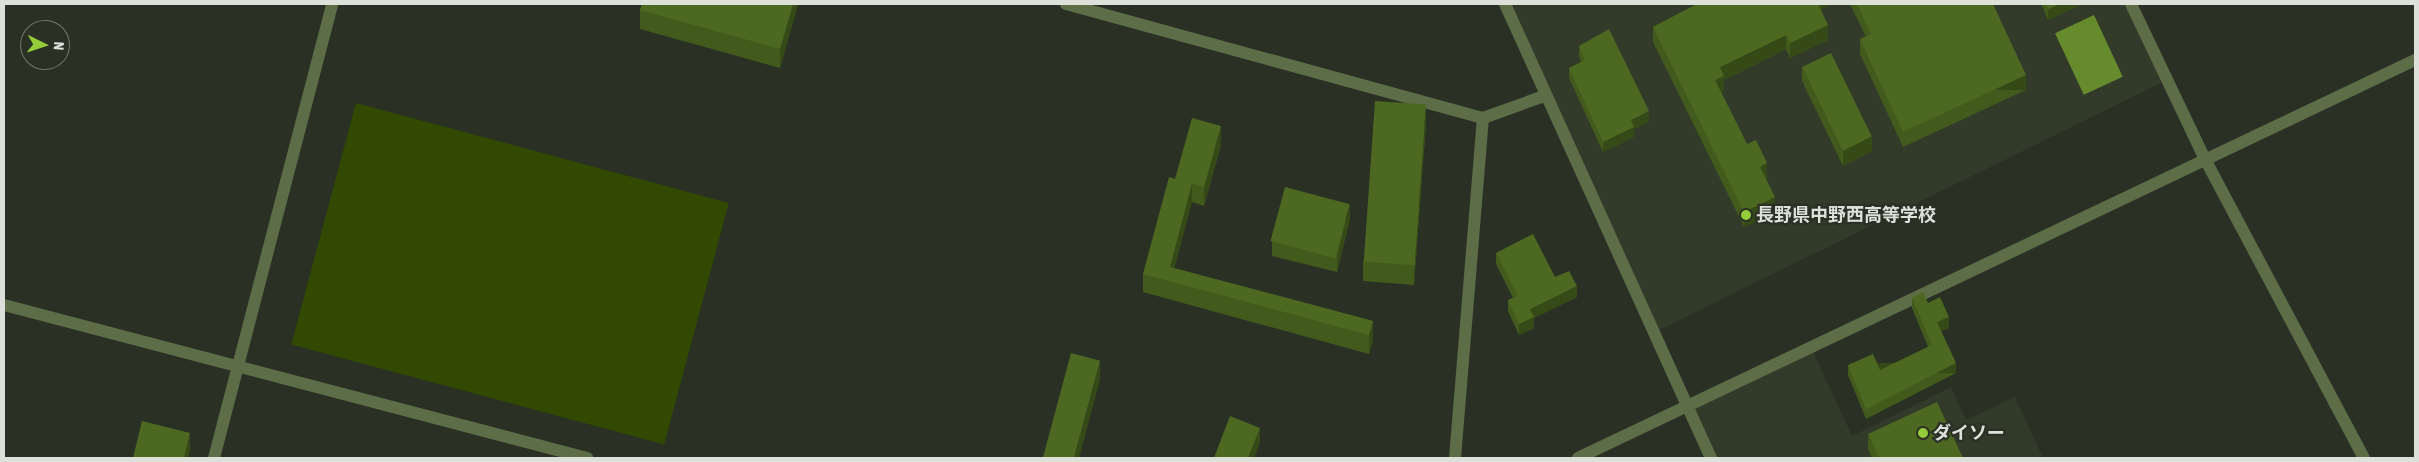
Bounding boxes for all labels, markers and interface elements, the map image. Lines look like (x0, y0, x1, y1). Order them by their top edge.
north arrow (20, 20, 70, 70)
text: N (51, 41, 67, 51)
place label: 長野県中野西高等学校 (1756, 204, 1936, 226)
marker: 長野県中野西高等学校 (1740, 209, 1752, 221)
place label: ダイソー (1933, 422, 2005, 444)
marker: ダイソー (1917, 427, 1929, 439)

